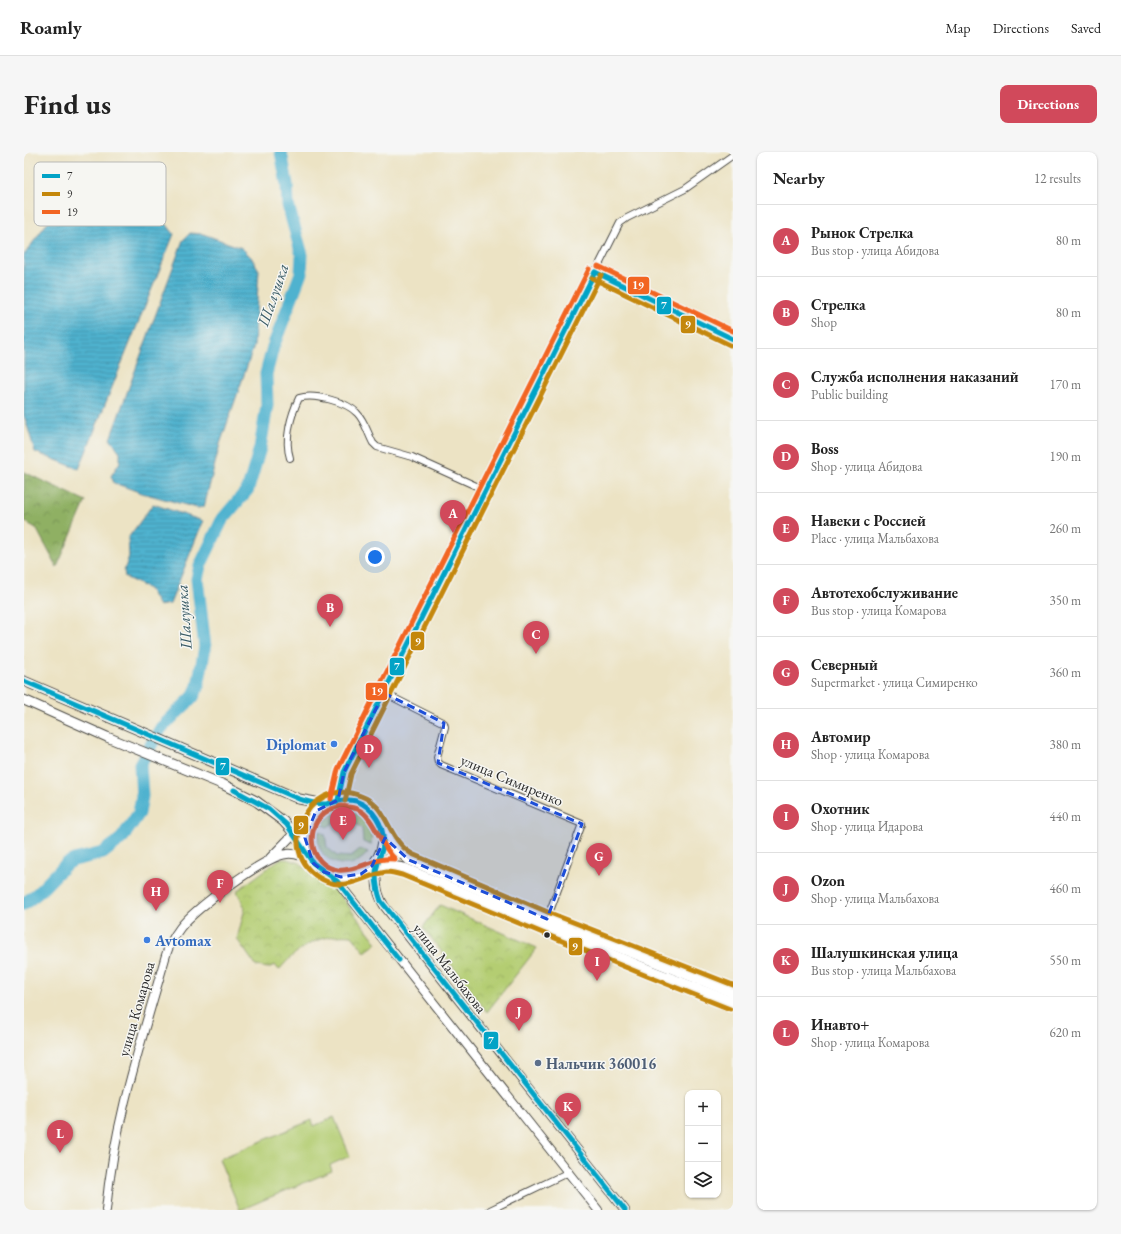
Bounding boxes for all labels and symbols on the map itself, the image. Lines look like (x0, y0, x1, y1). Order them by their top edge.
legend (34, 162, 166, 226)
text: 7 (67, 169, 73, 183)
text: 9 (67, 187, 73, 201)
text: 19 (67, 205, 78, 219)
water label: Шалушка (252, 261, 294, 330)
line badge: 19 (627, 276, 650, 295)
text: 19 (632, 278, 644, 292)
line badge: 7 (656, 296, 672, 315)
text: 7 (661, 298, 667, 312)
line badge: 9 (680, 315, 696, 334)
text: 9 (685, 317, 691, 331)
pin: A (440, 500, 466, 533)
your location (365, 547, 385, 567)
water label: Шалушка (171, 584, 197, 651)
pin: B (317, 594, 343, 627)
pin: C (523, 621, 549, 654)
line badge: 9 (410, 631, 425, 651)
text: 9 (415, 634, 421, 648)
line badge: 7 (389, 657, 405, 676)
text: 7 (394, 659, 400, 673)
line badge: 19 (365, 682, 388, 701)
text: 19 (371, 684, 383, 698)
place label: Diplomat (266, 735, 326, 754)
pin: D (356, 735, 382, 768)
marker: Diplomat (329, 739, 339, 749)
street label: улица Симиренко (458, 750, 566, 810)
line badge: 7 (215, 757, 230, 776)
text: 7 (220, 759, 226, 773)
pin: E (330, 807, 356, 840)
line badge: 9 (293, 815, 309, 835)
text: 9 (298, 818, 304, 832)
pin: G (586, 843, 612, 876)
pin: F (207, 870, 233, 903)
pin: H (143, 878, 169, 911)
street label: улица Мальбахова (409, 919, 491, 1017)
unlabelled marker (542, 930, 552, 940)
place label: Avtomax (154, 931, 212, 950)
marker: Avtomax (142, 935, 152, 945)
line badge: 9 (568, 937, 583, 956)
text: 9 (572, 939, 578, 953)
pin: I (584, 948, 610, 981)
street label: улица Комарова (113, 959, 159, 1059)
pin: J (506, 998, 532, 1031)
line badge: 7 (483, 1031, 499, 1050)
text: 7 (488, 1033, 494, 1047)
place label: Нальчик 360016 (546, 1054, 656, 1073)
marker: Нальчик 360016 (533, 1058, 543, 1068)
pin: K (555, 1093, 581, 1126)
pin: L (47, 1120, 73, 1153)

